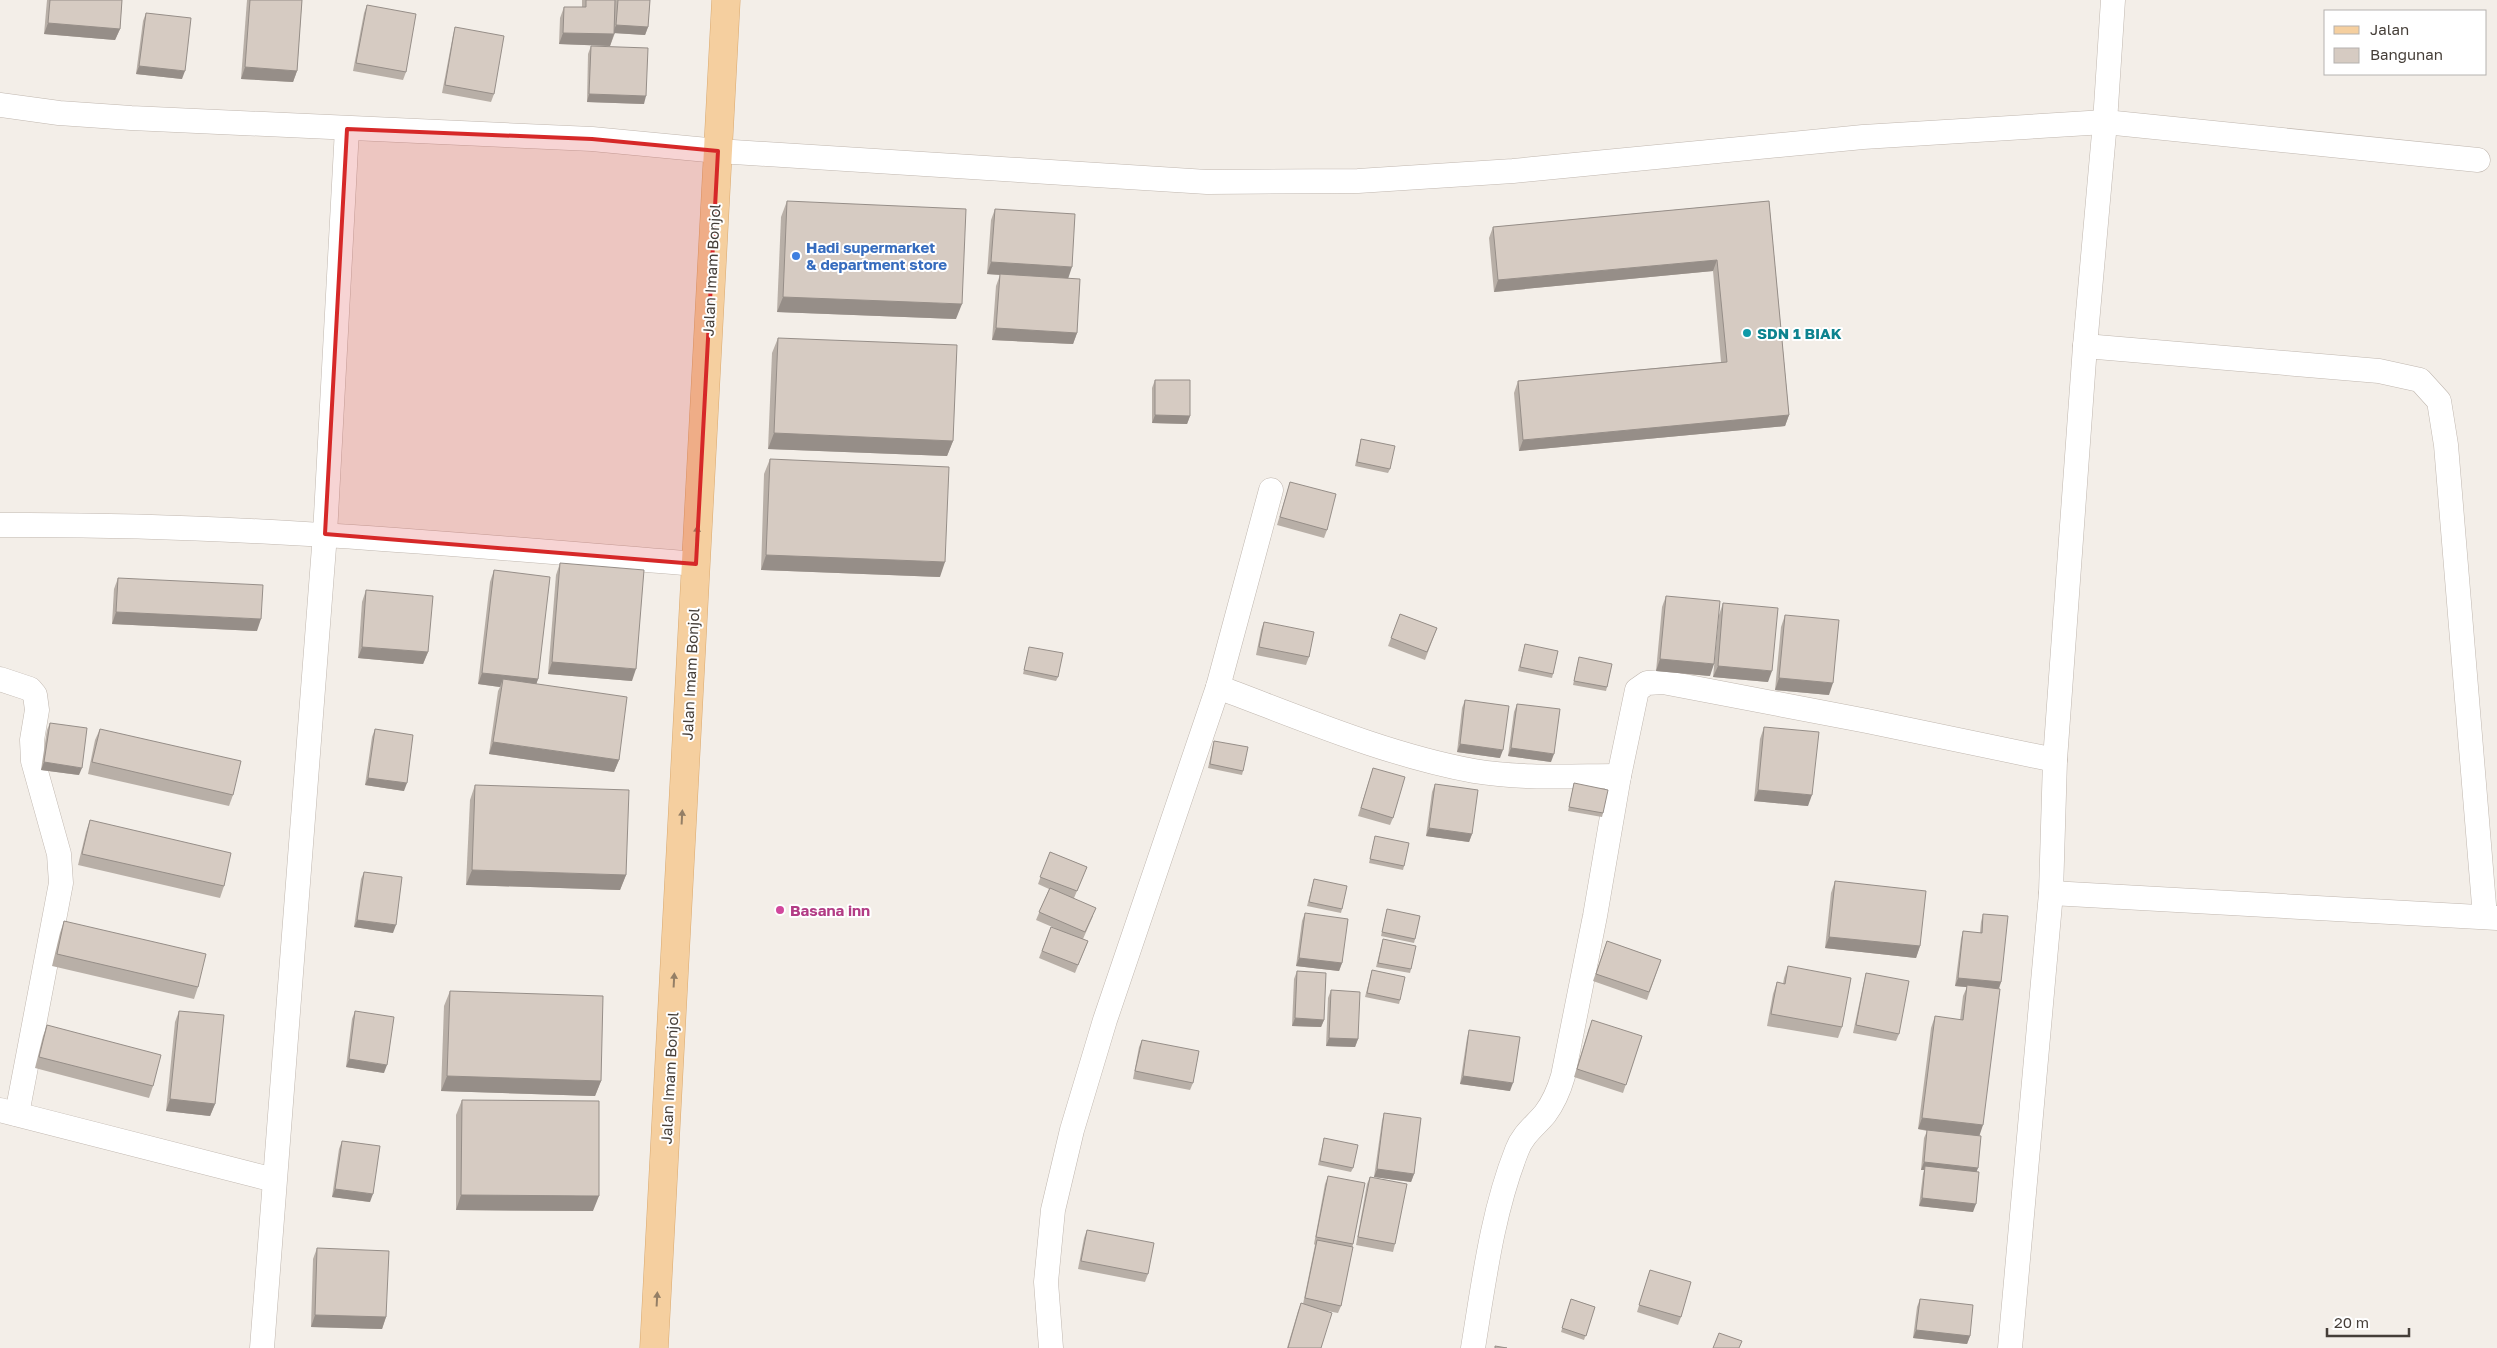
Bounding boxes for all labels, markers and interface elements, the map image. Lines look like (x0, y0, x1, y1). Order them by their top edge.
legend (2324, 10, 2487, 75)
text: Jalan (2370, 20, 2409, 38)
text: Bangunan (2370, 45, 2443, 63)
street label: Jalan Imam Bonjol (699, 203, 723, 337)
place label: Hadi supermarket & department store (806, 238, 947, 273)
marker: Hadi supermarket & department store (790, 250, 802, 262)
place label: SDN 1 BIAK (1757, 324, 1842, 342)
marker: SDN 1 BIAK (1741, 327, 1753, 339)
one-way arrow (694, 525, 702, 541)
street label: Jalan Imam Bonjol (678, 607, 702, 741)
one-way arrow (679, 809, 687, 825)
place label: Basana inn (790, 901, 870, 919)
marker: Basana inn (774, 904, 786, 916)
one-way arrow (670, 972, 678, 988)
street label: Jalan Imam Bonjol (657, 1011, 681, 1145)
one-way arrow (653, 1291, 661, 1307)
scale bar (2327, 1306, 2410, 1338)
text: 20 m (2334, 1313, 2369, 1331)

